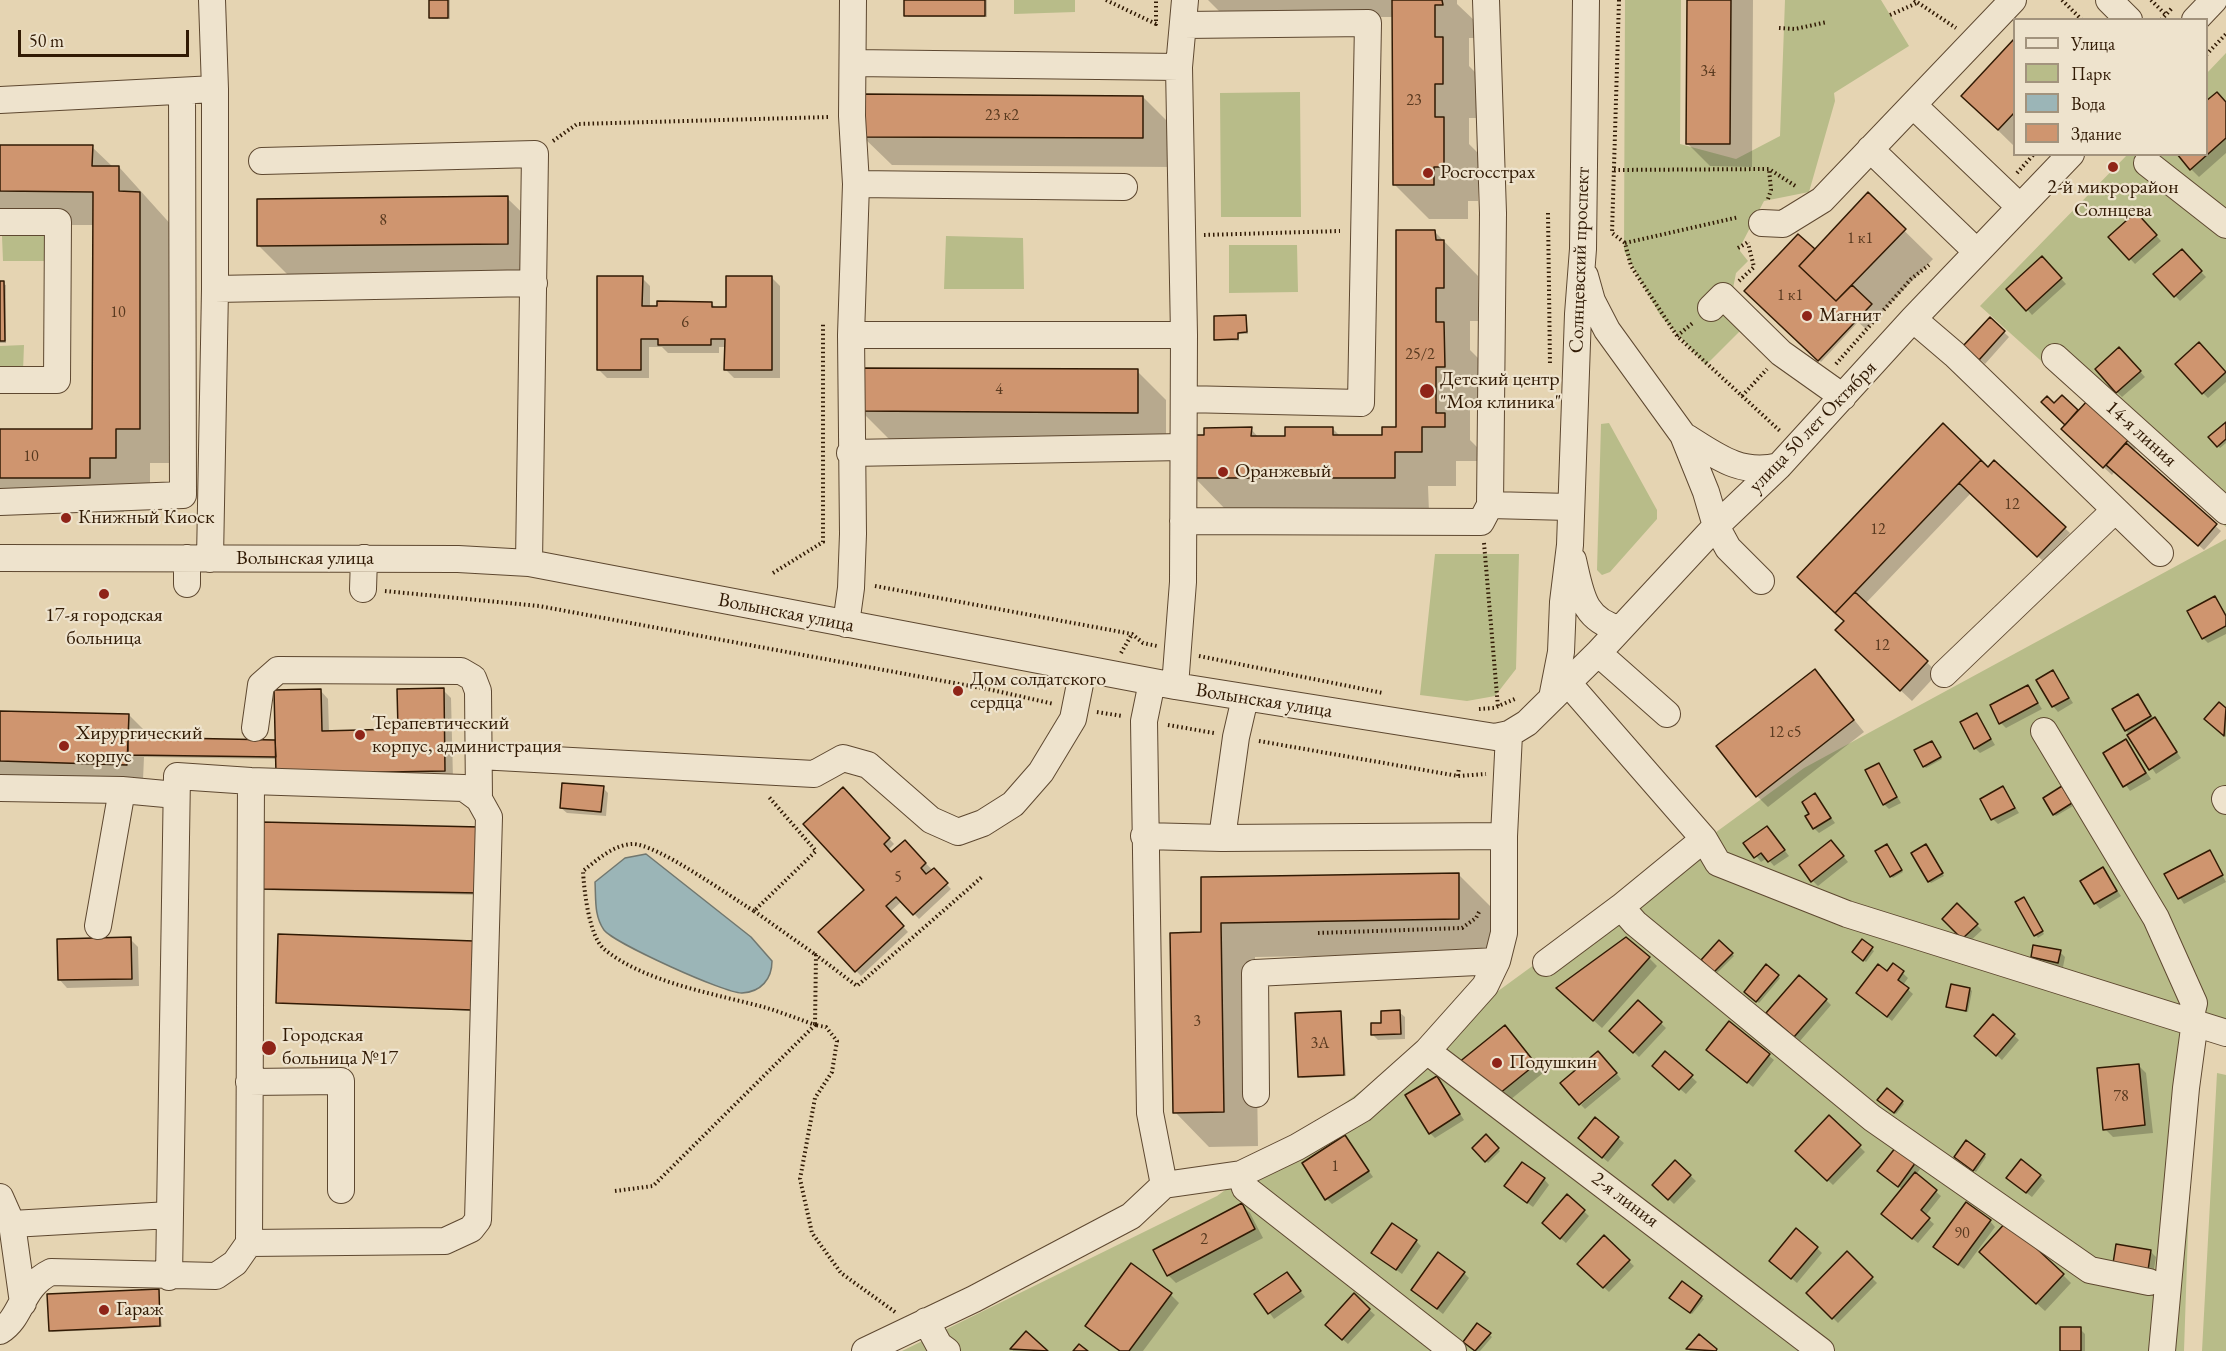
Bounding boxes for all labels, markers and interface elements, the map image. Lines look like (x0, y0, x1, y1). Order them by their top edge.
scale bar (21, 18, 192, 56)
legend (2013, 18, 2208, 156)
text: 50 m (29, 29, 64, 52)
text: Улица (2071, 32, 2115, 55)
house number: 34 (1700, 62, 1716, 82)
text: Парк (2071, 62, 2111, 85)
house number: 23 (1406, 91, 1422, 111)
text: Вода (2071, 92, 2105, 115)
house number: 23 к2 (985, 106, 1019, 126)
text: Здание (2071, 122, 2121, 145)
marker: 2-й микрорайон Солнцева (2106, 160, 2120, 174)
place label: Росгосстрах (1440, 161, 1535, 185)
marker: Росгосстрах (1421, 166, 1435, 180)
street label: Солнцевский проспект (1565, 166, 1595, 354)
place label: 2-й микрорайон Солнцева (2047, 176, 2179, 223)
house number: 8 (379, 211, 387, 231)
house number: 1 к1 (1847, 229, 1873, 249)
house number: 1 к1 (1777, 286, 1803, 306)
house number: 10 (110, 303, 126, 323)
place label: Магнит (1819, 304, 1881, 328)
marker: Магнит (1800, 309, 1814, 323)
house number: 6 (681, 313, 689, 333)
house number: 25/2 (1405, 345, 1435, 365)
street label: улица 50 лет Октября (1744, 356, 1882, 498)
place label: Детский центр "Моя клиника" (1440, 368, 1561, 415)
house number: 4 (995, 380, 1003, 400)
marker: Детский центр "Моя клиника" (1418, 382, 1436, 400)
street label: 14-я линия (2100, 396, 2182, 472)
house number: 10 (23, 447, 39, 467)
place label: Оранжевый (1235, 460, 1331, 484)
marker: Оранжевый (1216, 465, 1230, 479)
house number: 12 (2004, 495, 2020, 515)
place label: Книжный Киоск (78, 506, 214, 530)
marker: Книжный Киоск (59, 511, 73, 525)
house number: 12 (1870, 520, 1886, 540)
street label: Волынская улица (236, 547, 374, 571)
marker: 17-я городская больница (97, 587, 111, 601)
street label: Волынская улица (716, 588, 856, 638)
place label: 17-я городская больница (45, 604, 163, 651)
house number: 12 (1874, 636, 1890, 656)
place label: Дом солдатского сердца (970, 668, 1106, 715)
street label: Волынская улица (1194, 678, 1334, 724)
marker: Дом солдатского сердца (951, 684, 965, 698)
place label: Терапевтический корпус, администрация (372, 712, 562, 759)
place label: Хирургический корпус (76, 722, 202, 769)
house number: 12 с5 (1769, 723, 1801, 743)
marker: Терапевтический корпус, администрация (353, 728, 367, 742)
marker: Хирургический корпус (57, 739, 71, 753)
house number: 5 (894, 868, 902, 888)
house number: 3 (1193, 1012, 1201, 1032)
place label: Городская больница №17 (282, 1024, 398, 1071)
house number: 3А (1311, 1034, 1329, 1054)
marker: Городская больница №17 (260, 1039, 278, 1057)
place label: Подушкин (1509, 1051, 1597, 1075)
marker: Подушкин (1490, 1056, 1504, 1070)
house number: 78 (2113, 1087, 2129, 1107)
house number: 1 (1331, 1157, 1339, 1177)
street label: 2-я линия (1587, 1167, 1663, 1233)
house number: 90 (1954, 1224, 1970, 1244)
house number: 2 (1200, 1230, 1208, 1250)
place label: Гараж (116, 1298, 164, 1322)
marker: Гараж (97, 1303, 111, 1317)

